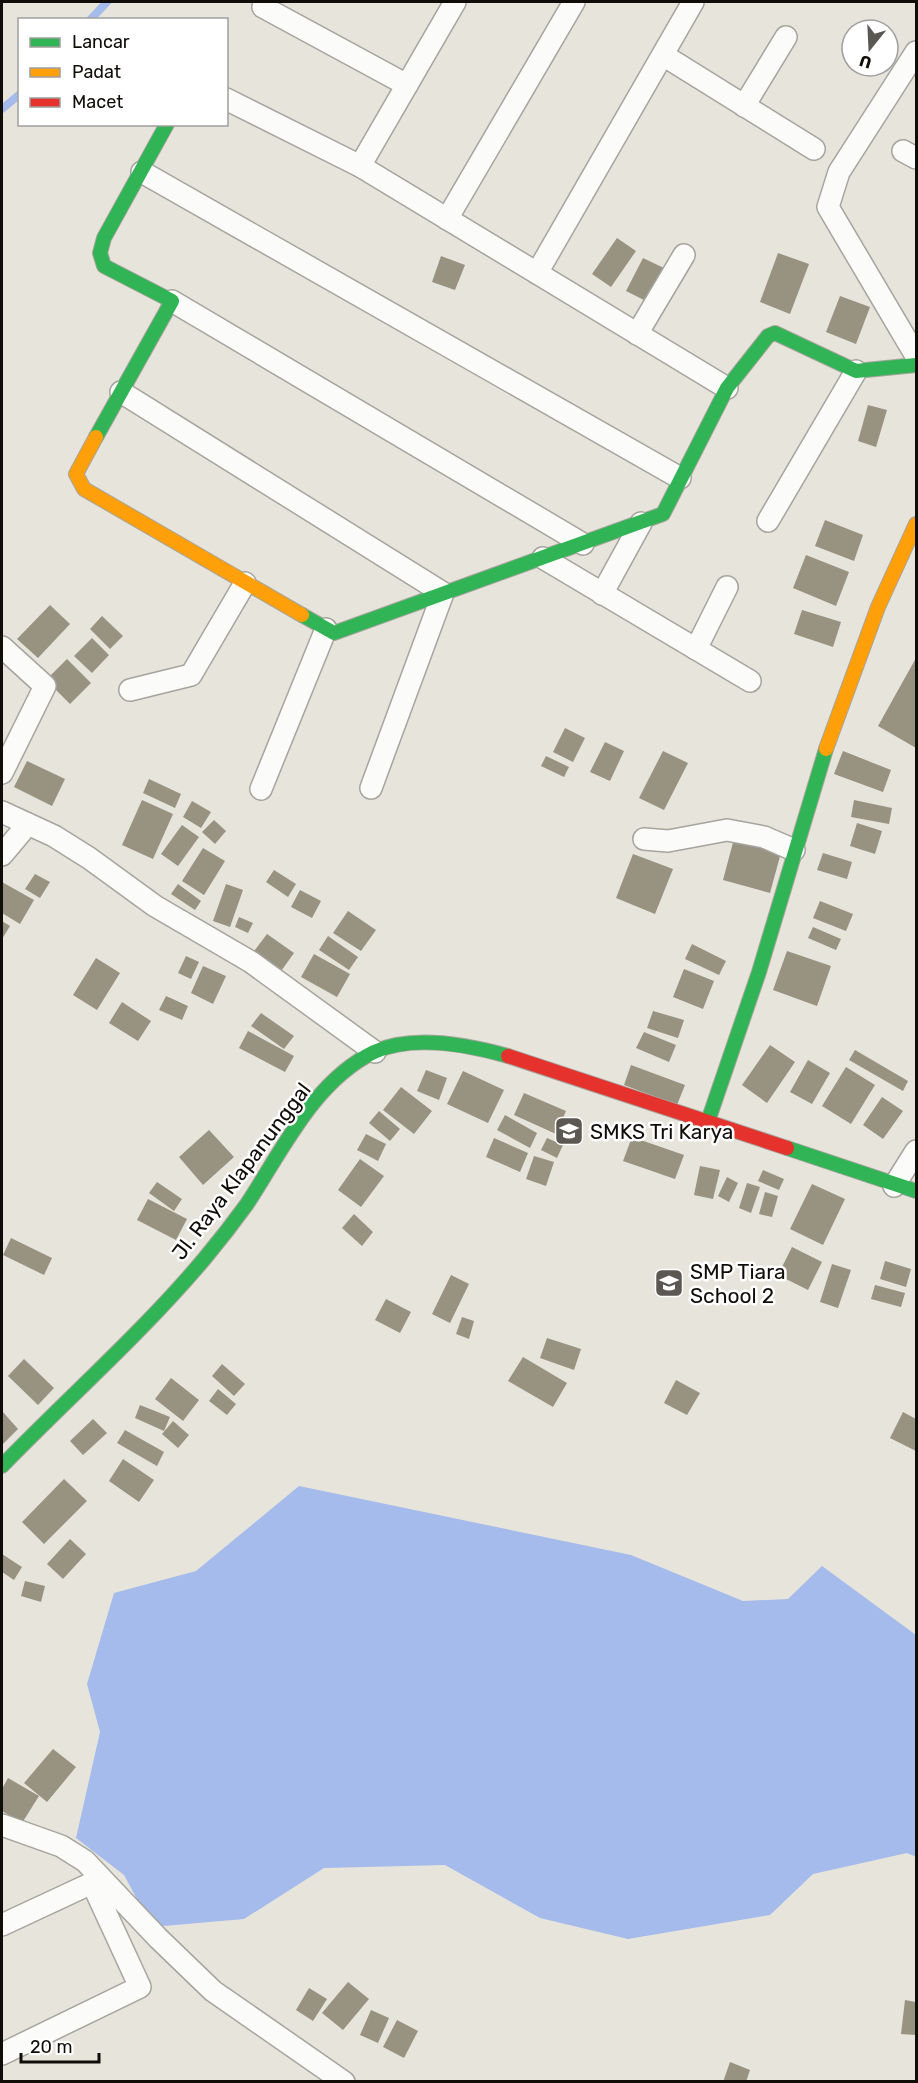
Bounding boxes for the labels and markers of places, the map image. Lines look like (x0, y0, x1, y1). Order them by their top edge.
school or university icon: SMKS Tri Karya (553, 1115, 585, 1147)
place label: SMKS Tri Karya (590, 1119, 733, 1144)
place label: SMP Tiara School 2 (690, 1259, 786, 1308)
school or university icon: SMP Tiara School 2 (653, 1267, 685, 1299)

